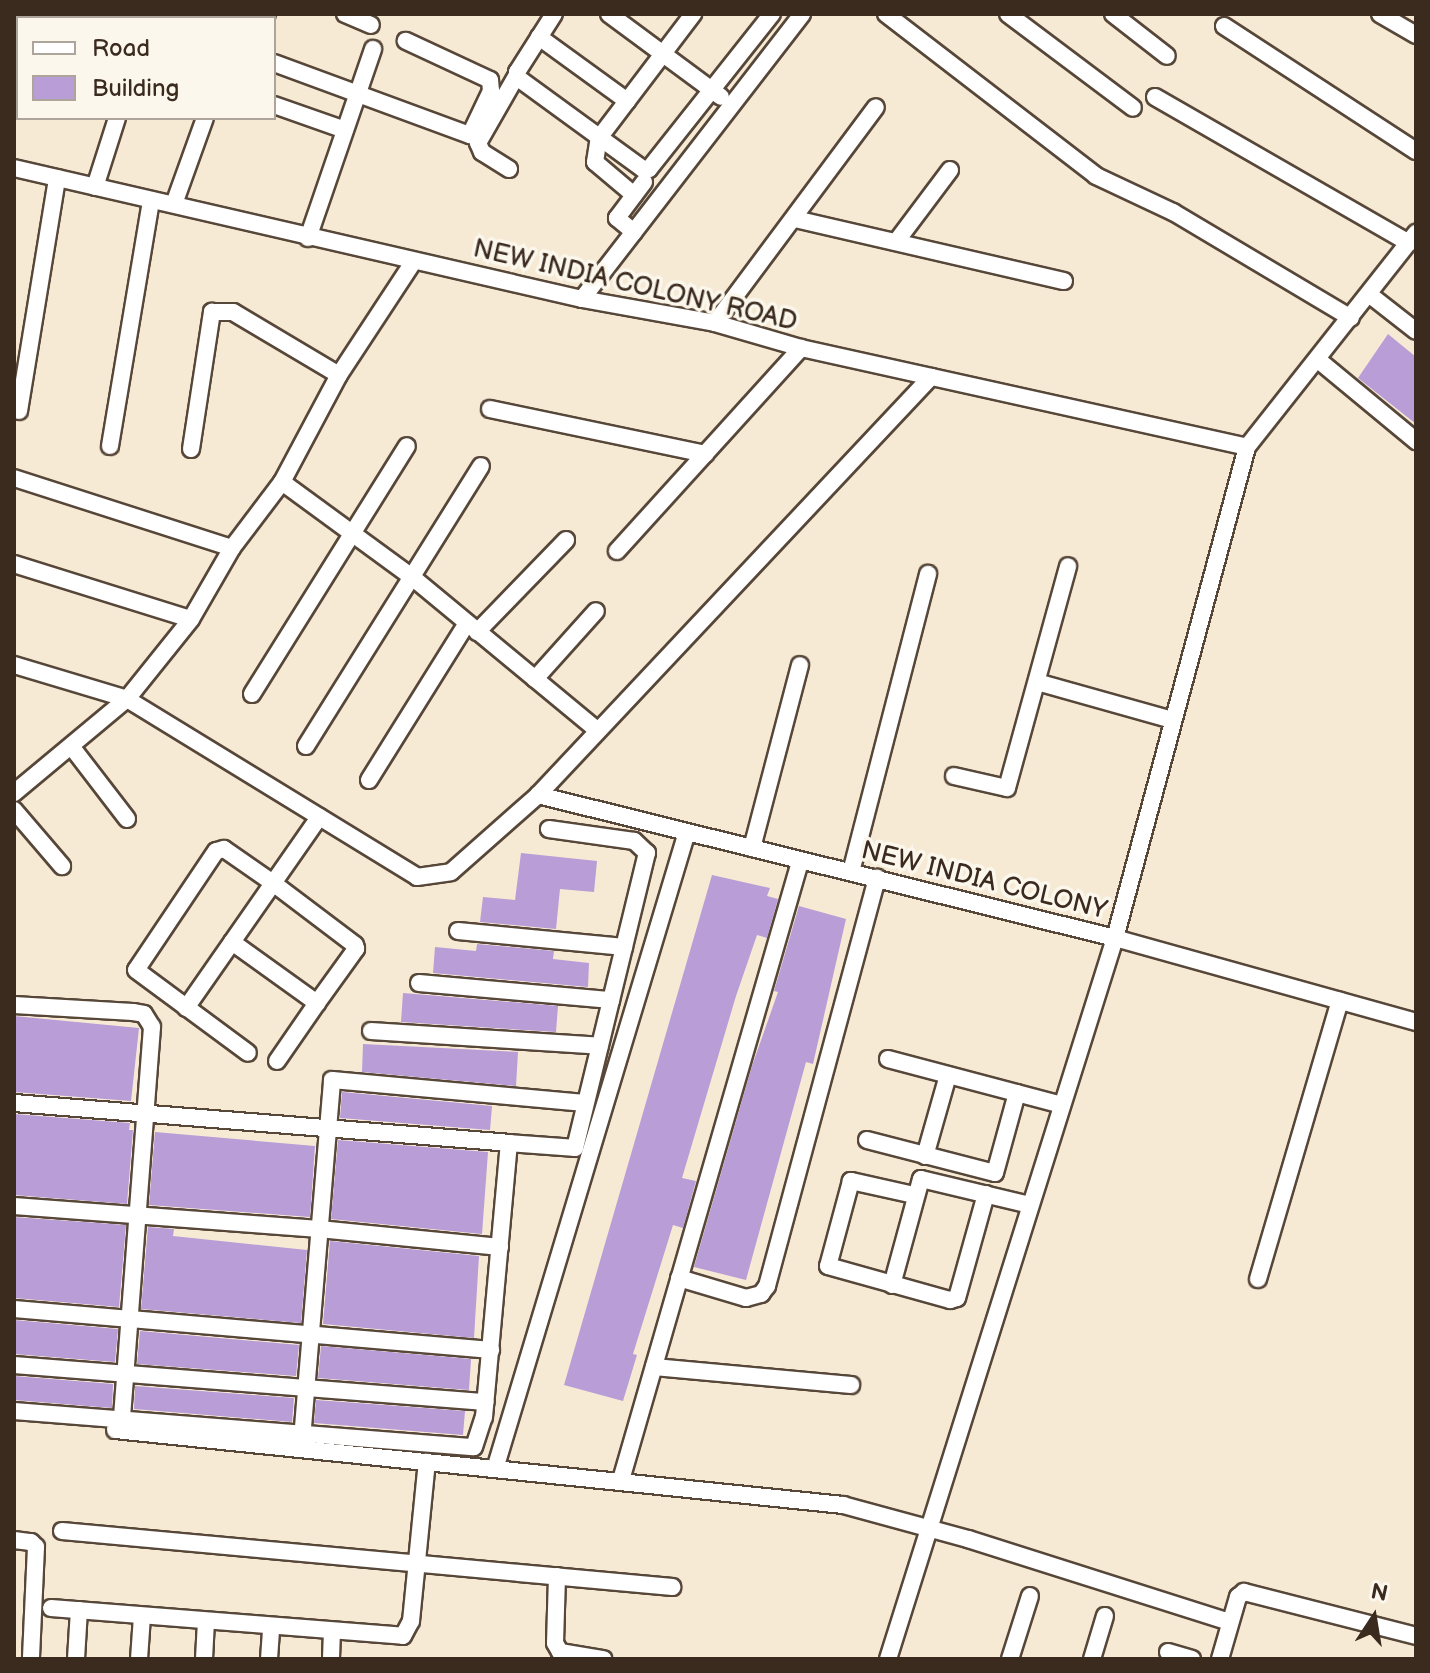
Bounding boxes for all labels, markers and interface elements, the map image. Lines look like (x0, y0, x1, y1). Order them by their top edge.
legend (16, 16, 276, 120)
text: Road (92, 34, 150, 63)
text: Building (92, 74, 179, 103)
street label: NEW INDIA COLONY ROAD (470, 234, 800, 338)
street label: NEW INDIA COLONY (858, 835, 1110, 927)
north arrow (1334, 1577, 1414, 1657)
text: N (1368, 1578, 1390, 1608)

